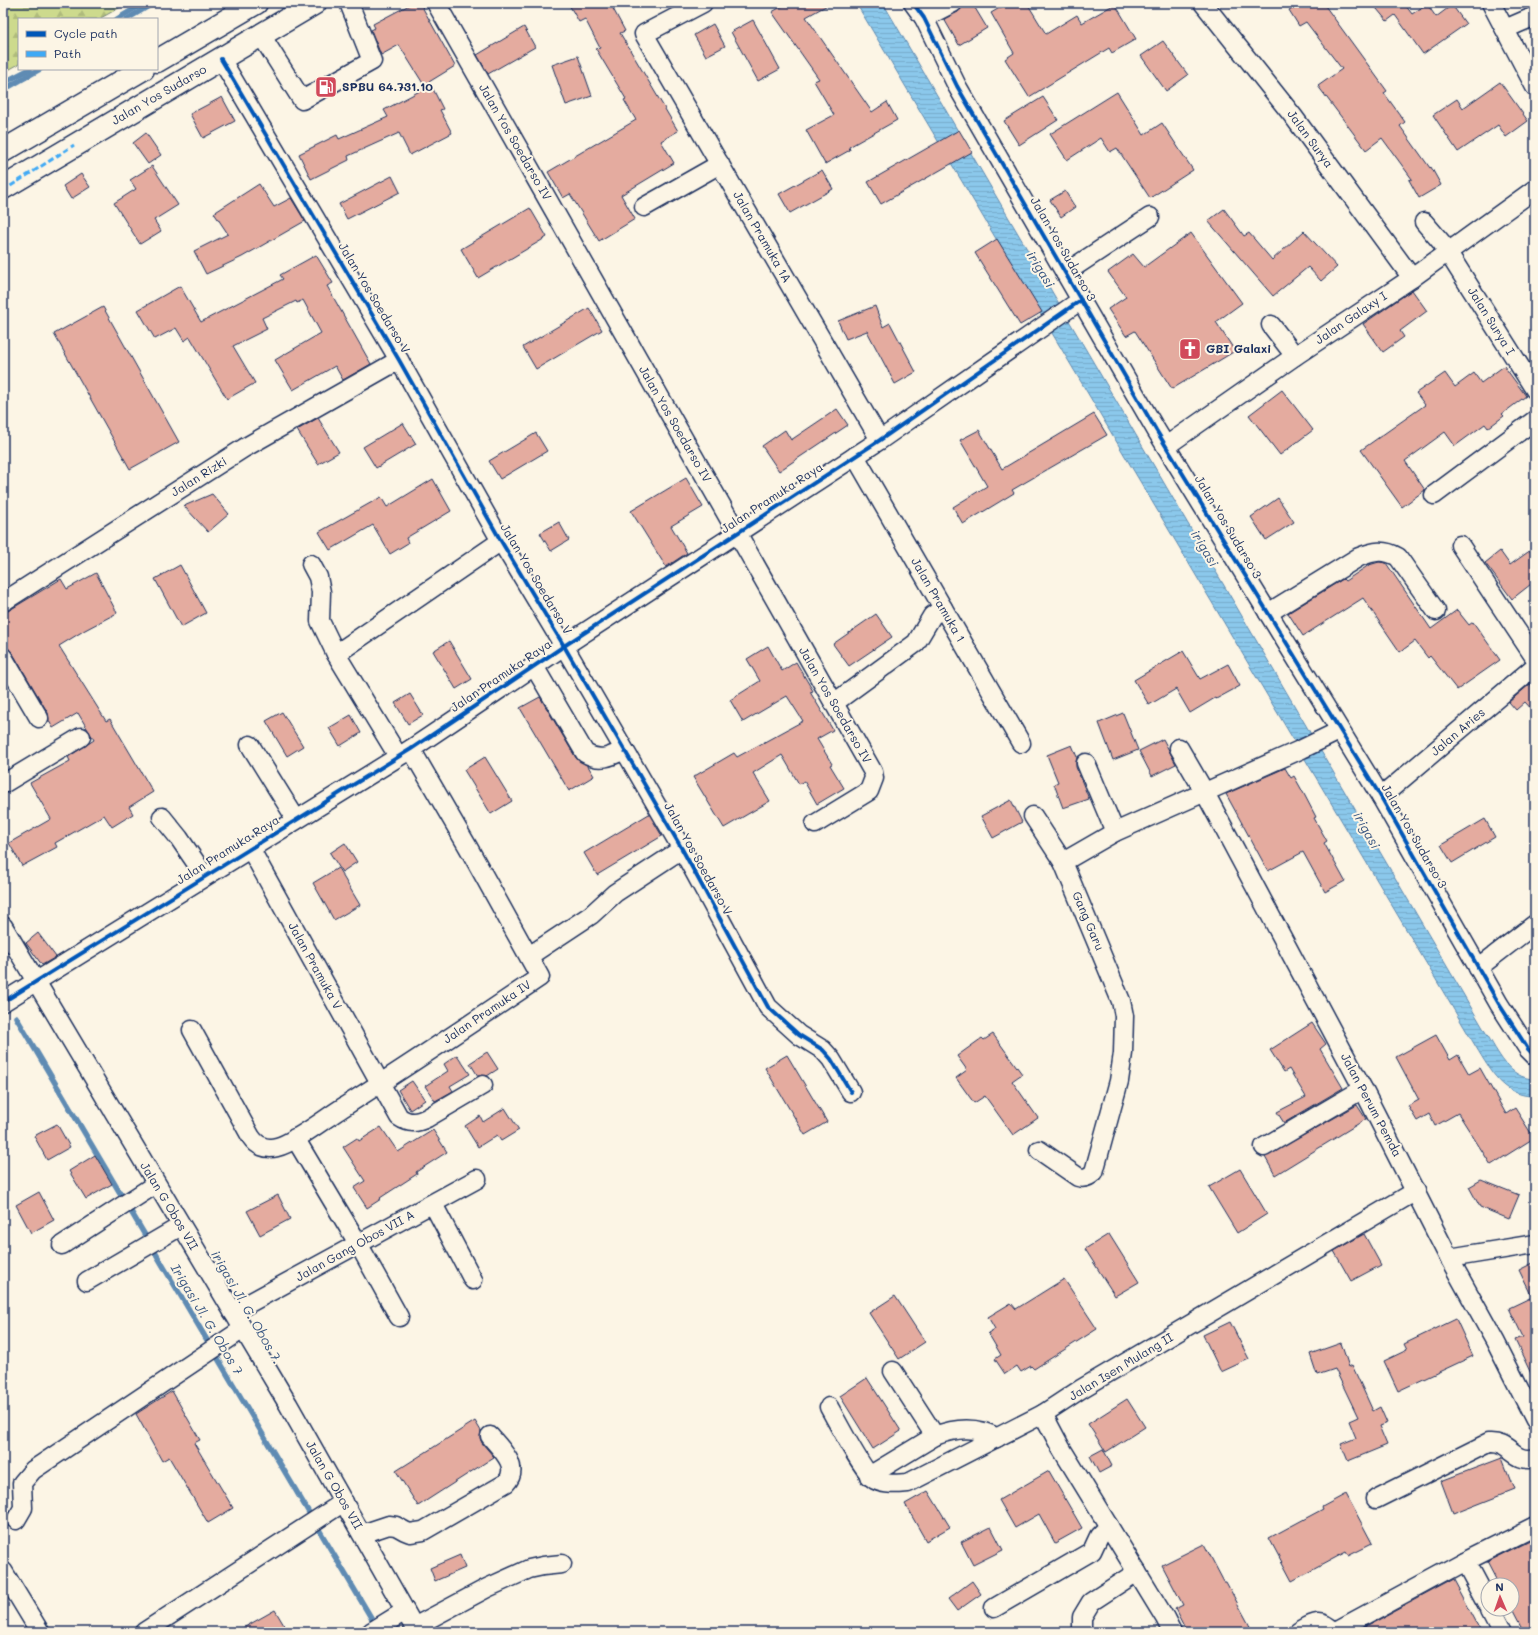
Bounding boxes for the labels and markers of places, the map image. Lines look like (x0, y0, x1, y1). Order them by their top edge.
fuel station icon: SPBU 64.731.10 (313, 74, 339, 100)
place label: SPBU 64.731.10 (342, 78, 433, 94)
church icon: GBI Galaxi (1177, 336, 1203, 362)
place label: GBI Galaxi (1206, 340, 1271, 356)

